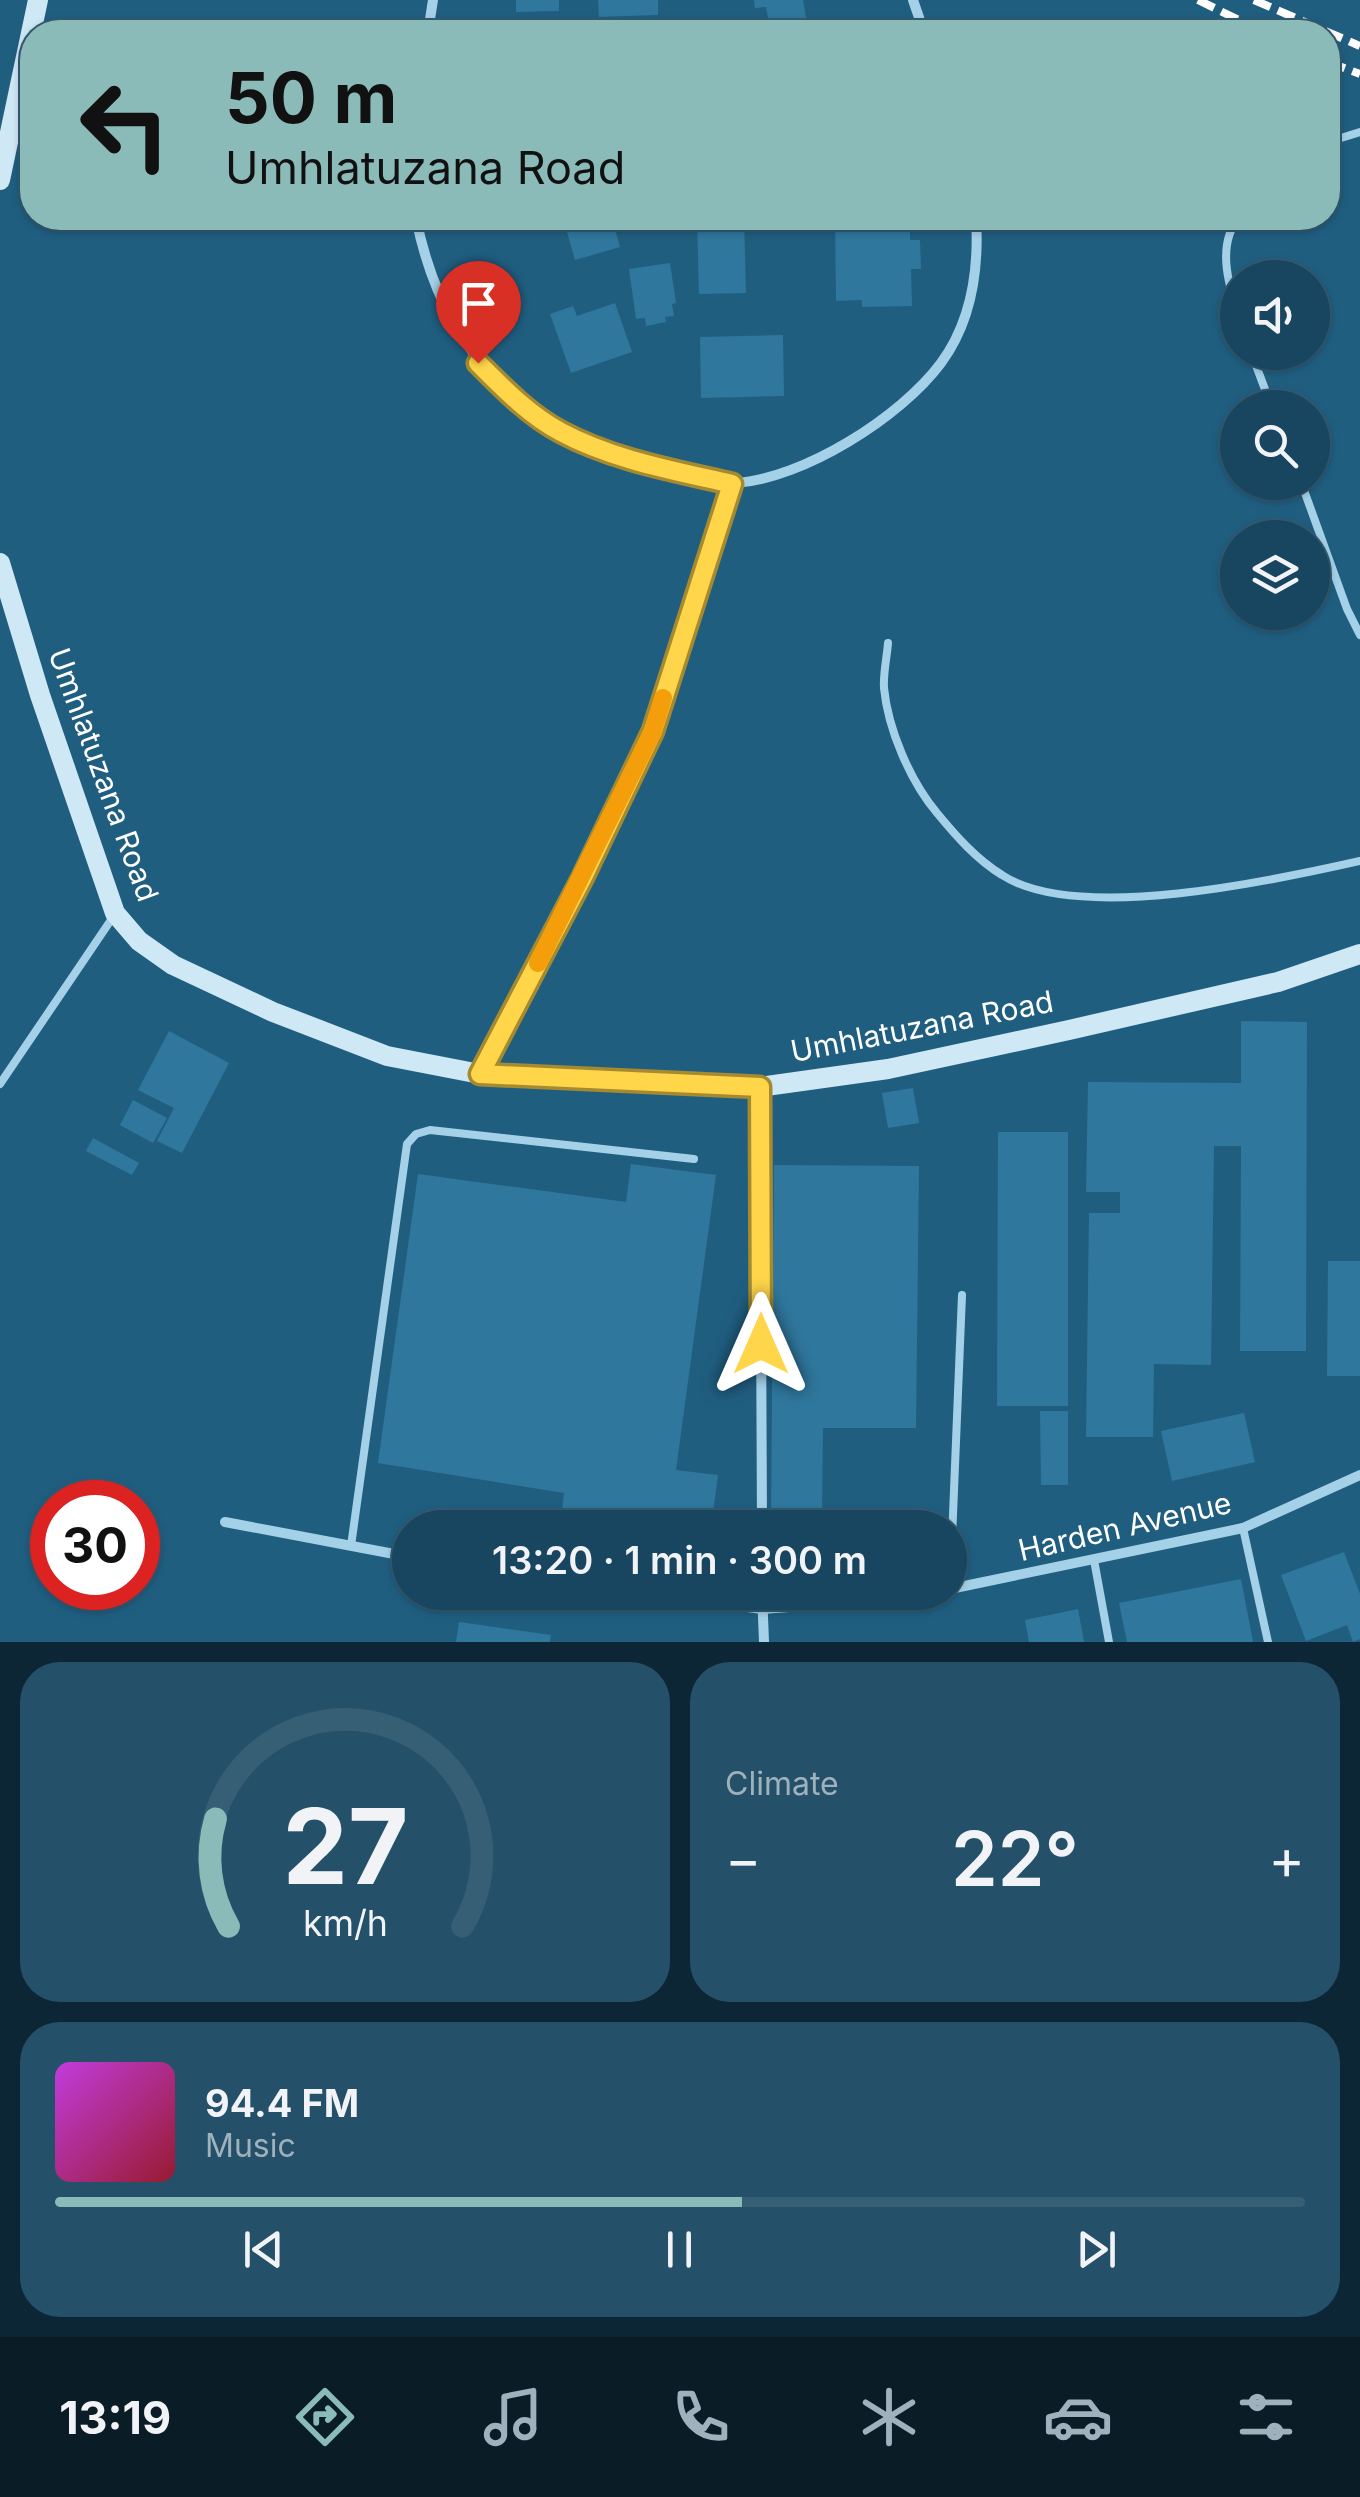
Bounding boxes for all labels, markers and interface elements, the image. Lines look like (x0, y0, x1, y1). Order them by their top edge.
text: 50 m (225, 55, 397, 140)
icon: left (60, 60, 190, 190)
text: Umhlatuzana Road (225, 140, 625, 195)
map controls (1220, 260, 1330, 630)
button: sound (1220, 260, 1330, 370)
pin (436, 261, 521, 364)
icon: arrive (451, 276, 506, 331)
button: search (1220, 390, 1330, 500)
button: layers (1220, 520, 1330, 630)
street label: Umhlatuzana Road (41, 643, 166, 906)
street label: Umhlatuzana Road (787, 983, 1056, 1069)
position arrow (709, 1292, 813, 1396)
speed limit sign: 30 (30, 1480, 160, 1610)
street label: Harden Avenue (1015, 1484, 1235, 1568)
text: 13:20 · 1 min · 300 m (492, 1537, 867, 1583)
text: Climate (725, 1764, 839, 1803)
text: 27 (282, 1783, 408, 1909)
text: 22° (951, 1813, 1079, 1904)
text: − (725, 1826, 761, 1892)
text: + (1269, 1826, 1305, 1892)
text: km/h (303, 1901, 387, 1945)
text: 94.4 FM (205, 2080, 359, 2126)
text: Music (205, 2126, 296, 2165)
icon: previous (236, 2222, 291, 2277)
icon: pause (652, 2222, 707, 2277)
icon: next (1069, 2222, 1124, 2277)
icon: directions (290, 2382, 360, 2452)
icon: music (478, 2382, 548, 2452)
icon: phone (666, 2382, 736, 2452)
icon: climate (854, 2382, 924, 2452)
icon: car (1043, 2382, 1113, 2452)
icon: filters (1231, 2382, 1301, 2452)
text: 13:19 (59, 2390, 171, 2445)

